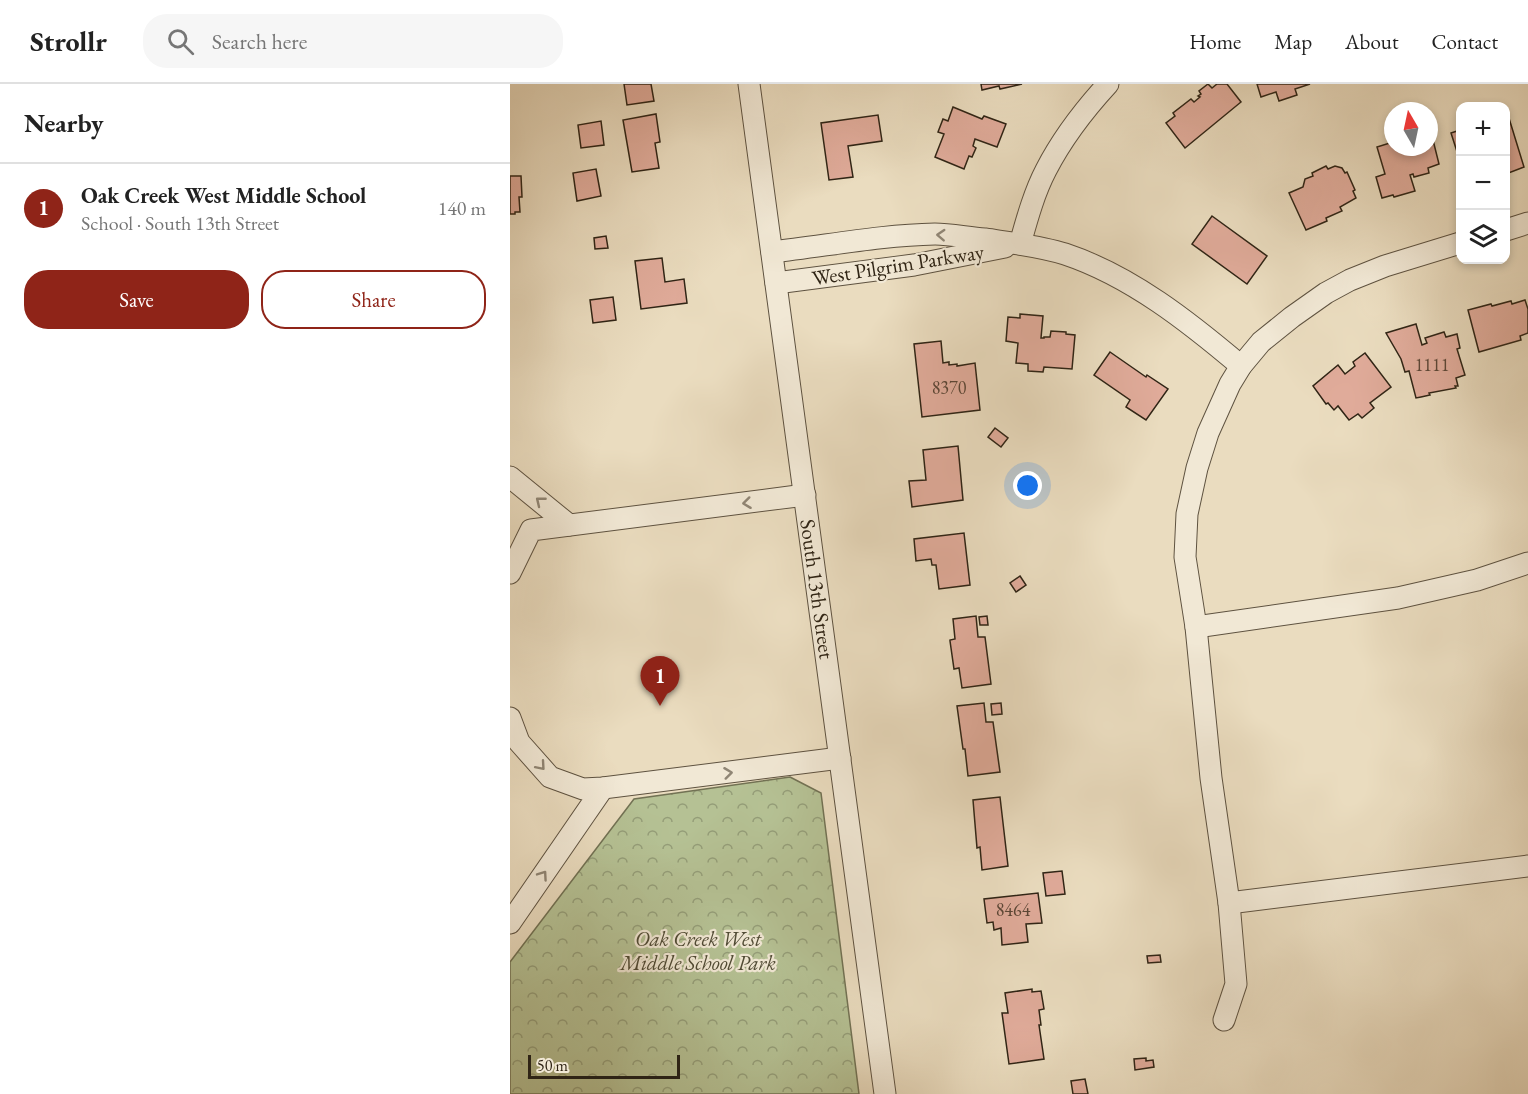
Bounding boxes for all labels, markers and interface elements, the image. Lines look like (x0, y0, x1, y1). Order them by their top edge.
search box (143, 14, 563, 68)
text: Strollr (30, 23, 107, 59)
icon: search (164, 25, 197, 58)
text: Search here (212, 27, 307, 56)
text: Home (1189, 28, 1241, 55)
text: Map (1274, 28, 1312, 55)
text: About (1345, 28, 1398, 55)
text: Contact (1431, 28, 1498, 55)
north arrow (1384, 102, 1438, 156)
map controls (1456, 102, 1510, 264)
button: + (1456, 102, 1510, 156)
text: Nearby (24, 106, 104, 140)
button: − (1456, 156, 1510, 210)
text: Oak Creek West Middle School (81, 181, 366, 210)
text: 1 (38, 195, 49, 221)
text: 140 m (438, 195, 486, 221)
text: School · South 13th Street (81, 210, 279, 236)
button: layers (1456, 210, 1510, 264)
one-way arrow (936, 229, 946, 242)
street label: West Pilgrim Parkway (810, 237, 987, 291)
button: Save (24, 270, 249, 329)
button: Share (261, 270, 486, 329)
house number: 1111 (1415, 353, 1449, 376)
house number: 8370 (932, 376, 967, 399)
your location (1013, 471, 1042, 500)
one-way arrow (742, 496, 751, 508)
one-way arrow (535, 498, 546, 509)
street label: South 13th Street (794, 517, 841, 661)
pin: 1 (640, 656, 680, 706)
one-way arrow (534, 759, 545, 770)
one-way arrow (723, 767, 732, 779)
one-way arrow (536, 871, 547, 882)
house number: 8464 (996, 898, 1031, 921)
park label: Oak Creek West Middle School Park (618, 925, 776, 976)
scale bar (528, 1052, 680, 1080)
text: 50 m (537, 1055, 568, 1076)

